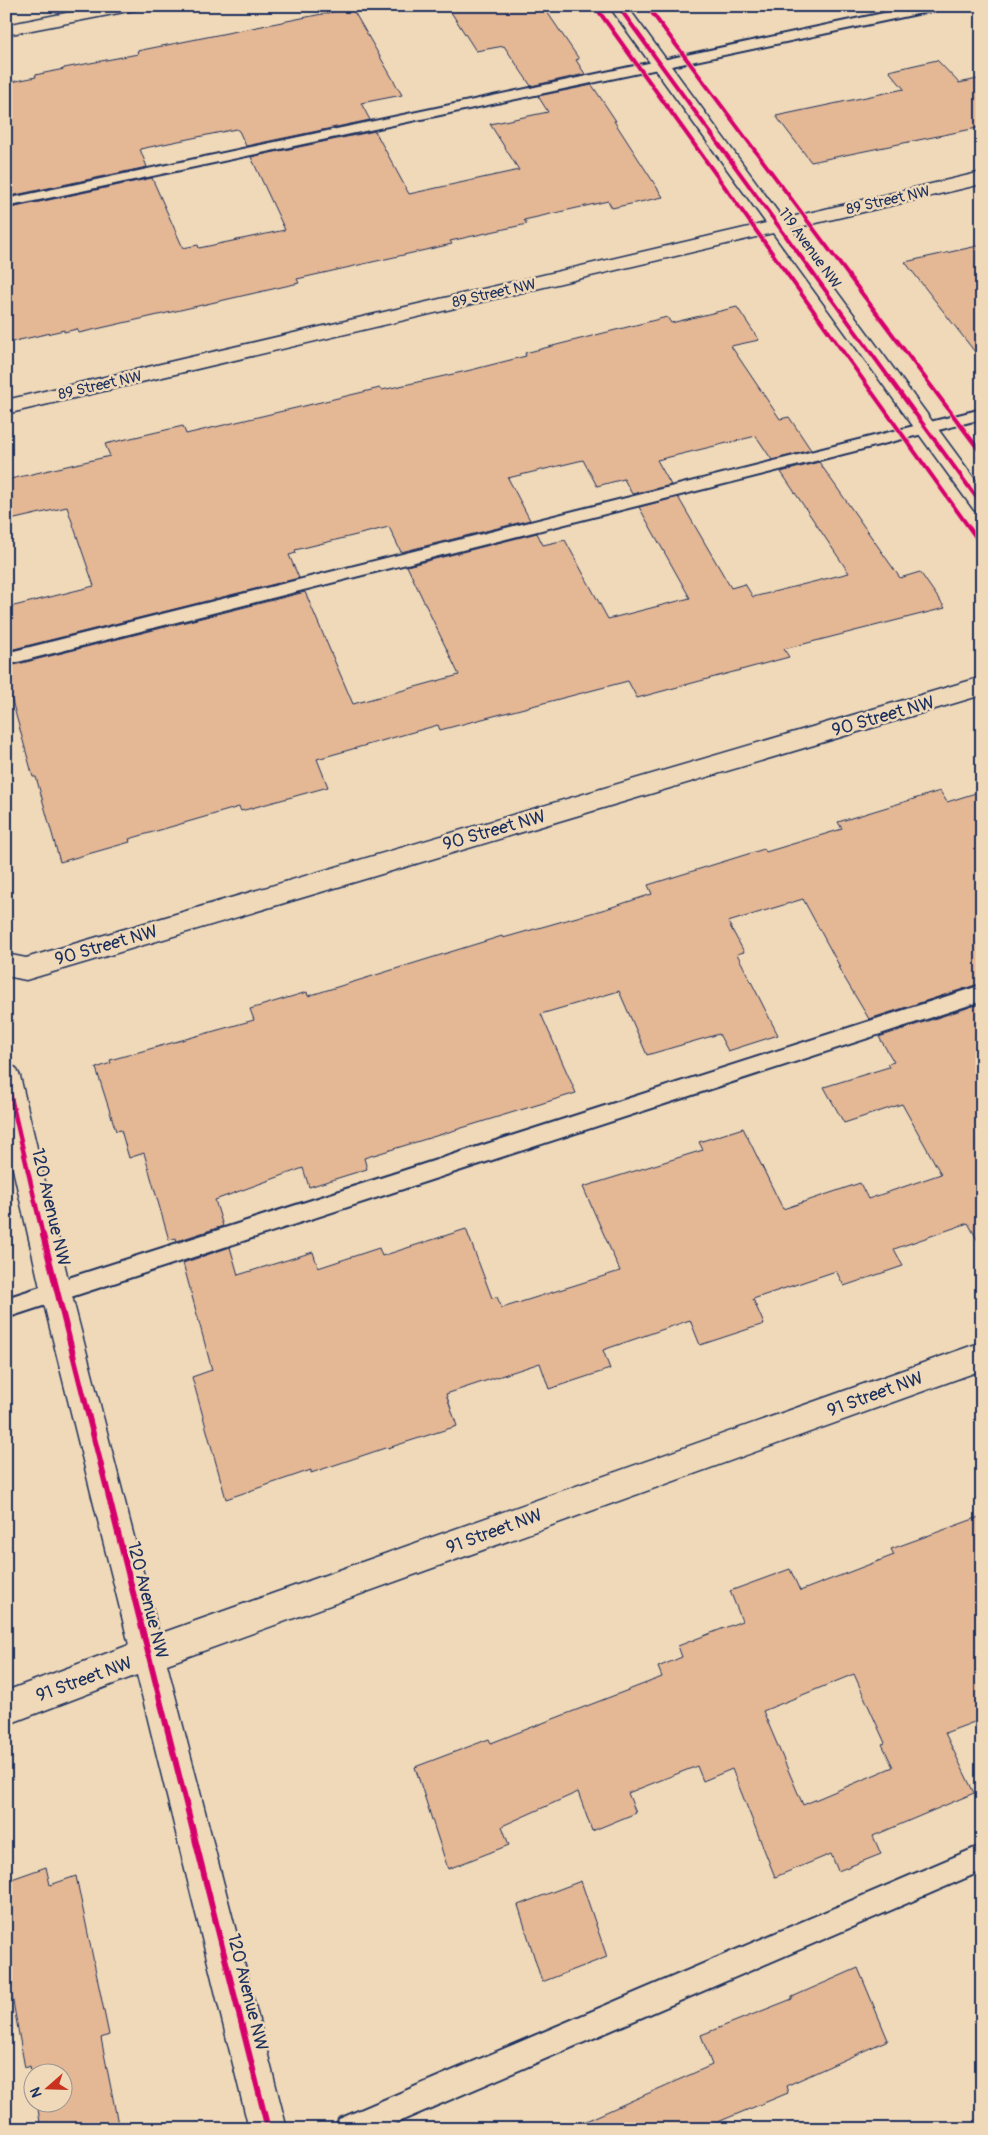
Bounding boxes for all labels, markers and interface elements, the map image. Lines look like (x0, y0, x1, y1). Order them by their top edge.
street label: 89 Street NW (844, 182, 932, 219)
street label: 119 Avenue NW (774, 204, 845, 292)
street label: 89 Street NW (450, 275, 538, 312)
street label: 89 Street NW (56, 367, 144, 404)
street label: 90 Street NW (829, 691, 937, 742)
street label: 90 Street NW (440, 805, 548, 856)
street label: 90 Street NW (52, 920, 160, 971)
street label: 120 Avenue NW (26, 1146, 75, 1268)
street label: 91 Street NW (824, 1366, 926, 1422)
street label: 91 Street NW (443, 1503, 545, 1559)
street label: 120 Avenue NW (122, 1539, 173, 1661)
street label: 91 Street NW (33, 1651, 135, 1707)
street label: 120 Avenue NW (222, 1931, 273, 2053)
north arrow (22, 2062, 72, 2112)
text: N (27, 2085, 46, 2100)

